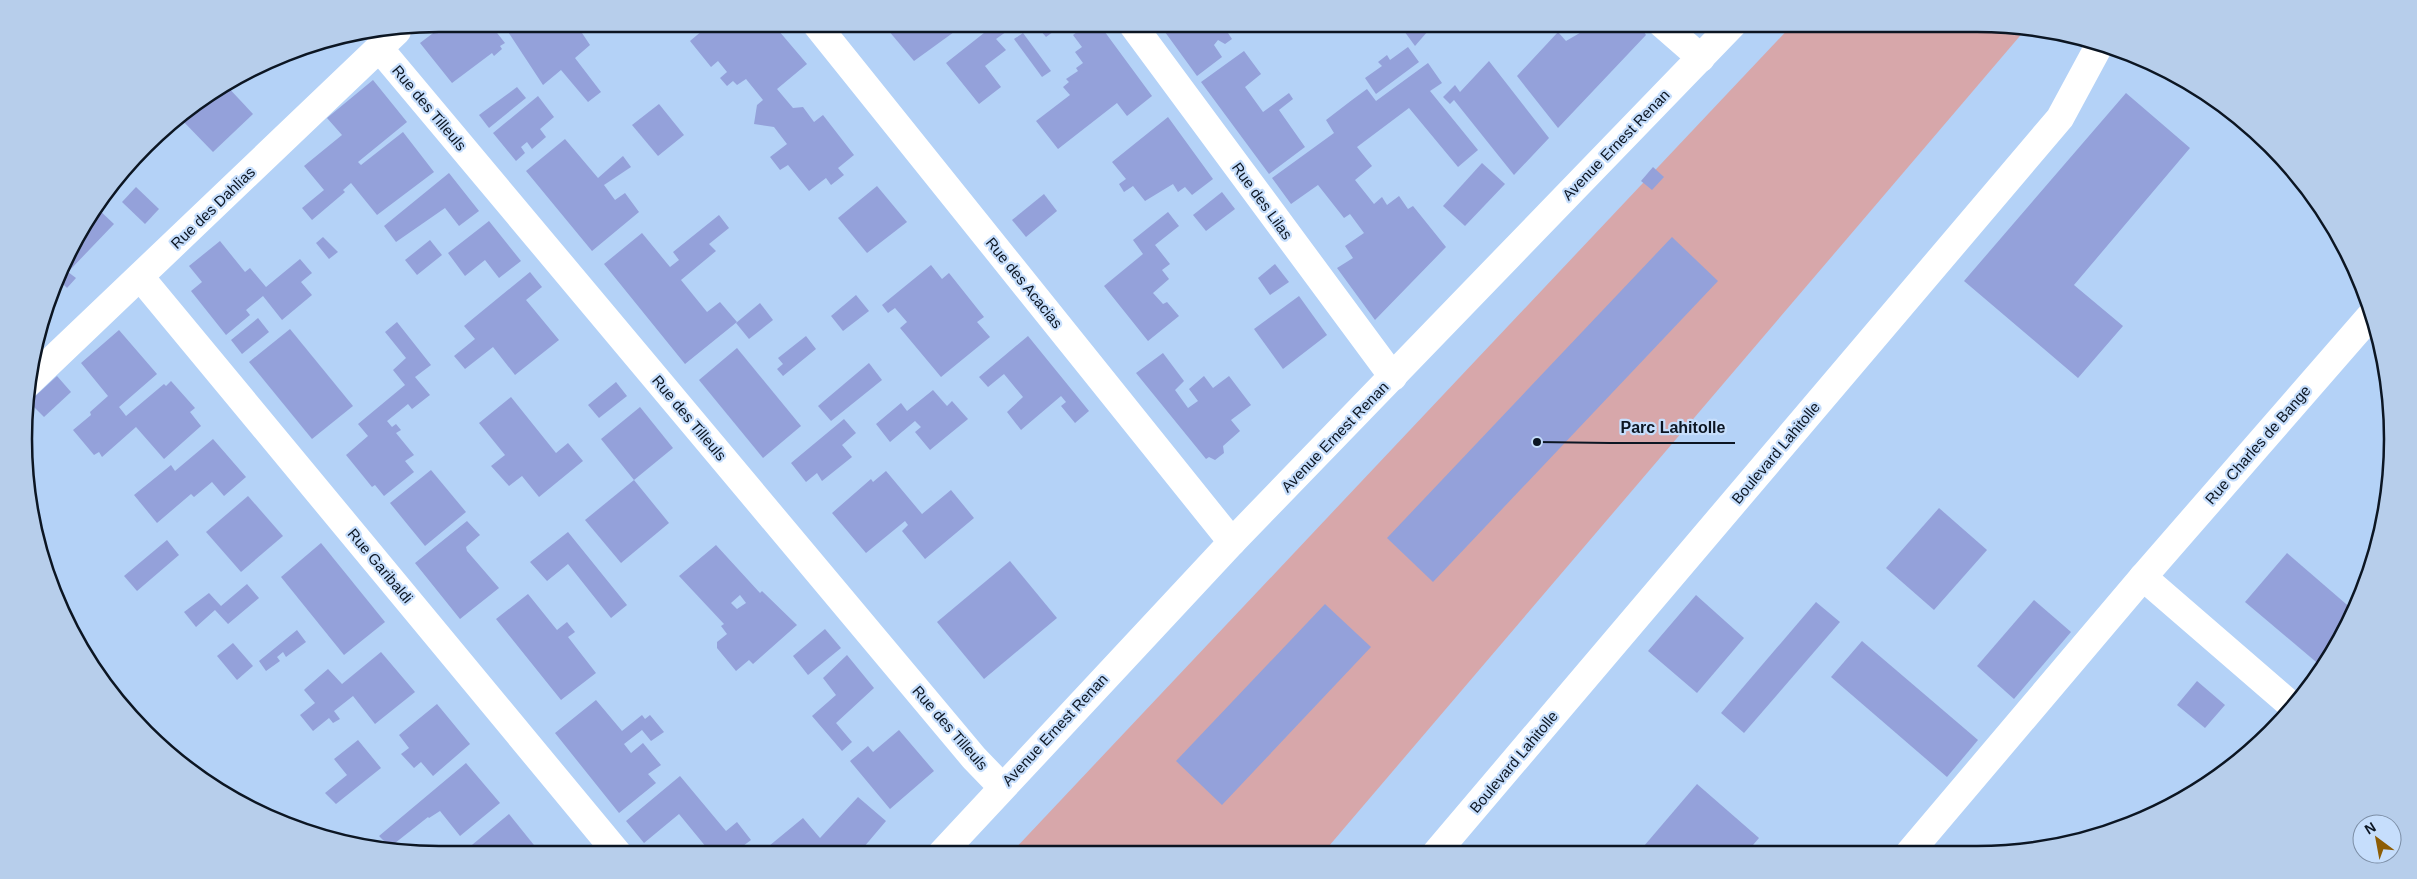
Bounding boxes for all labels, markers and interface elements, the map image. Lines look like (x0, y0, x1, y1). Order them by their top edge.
street label: Rue des Tilleuls (389, 62, 470, 154)
street label: Avenue Ernest Renan (1559, 86, 1673, 203)
street label: Rue des Lilas (1229, 159, 1296, 242)
street label: Rue des Dahlias (167, 163, 258, 252)
street label: Rue des Acacias (983, 234, 1066, 331)
street label: Rue des Tilleuls (649, 372, 730, 464)
street label: Avenue Ernest Renan (1278, 378, 1392, 495)
street label: Rue Charles de Bange (2201, 382, 2314, 508)
street label: Boulevard Lahitolle (1728, 398, 1823, 507)
callout: Parc Lahitolle (1610, 412, 1735, 443)
text: Parc Lahitolle (1621, 419, 1726, 436)
street label: Rue Garibaldi (344, 525, 416, 606)
street label: Avenue Ernest Renan (998, 670, 1111, 789)
street label: Rue des Tilleuls (909, 682, 992, 773)
street label: Boulevard Lahitolle (1466, 707, 1561, 816)
north arrow (2352, 814, 2402, 864)
text: N (2362, 819, 2379, 837)

